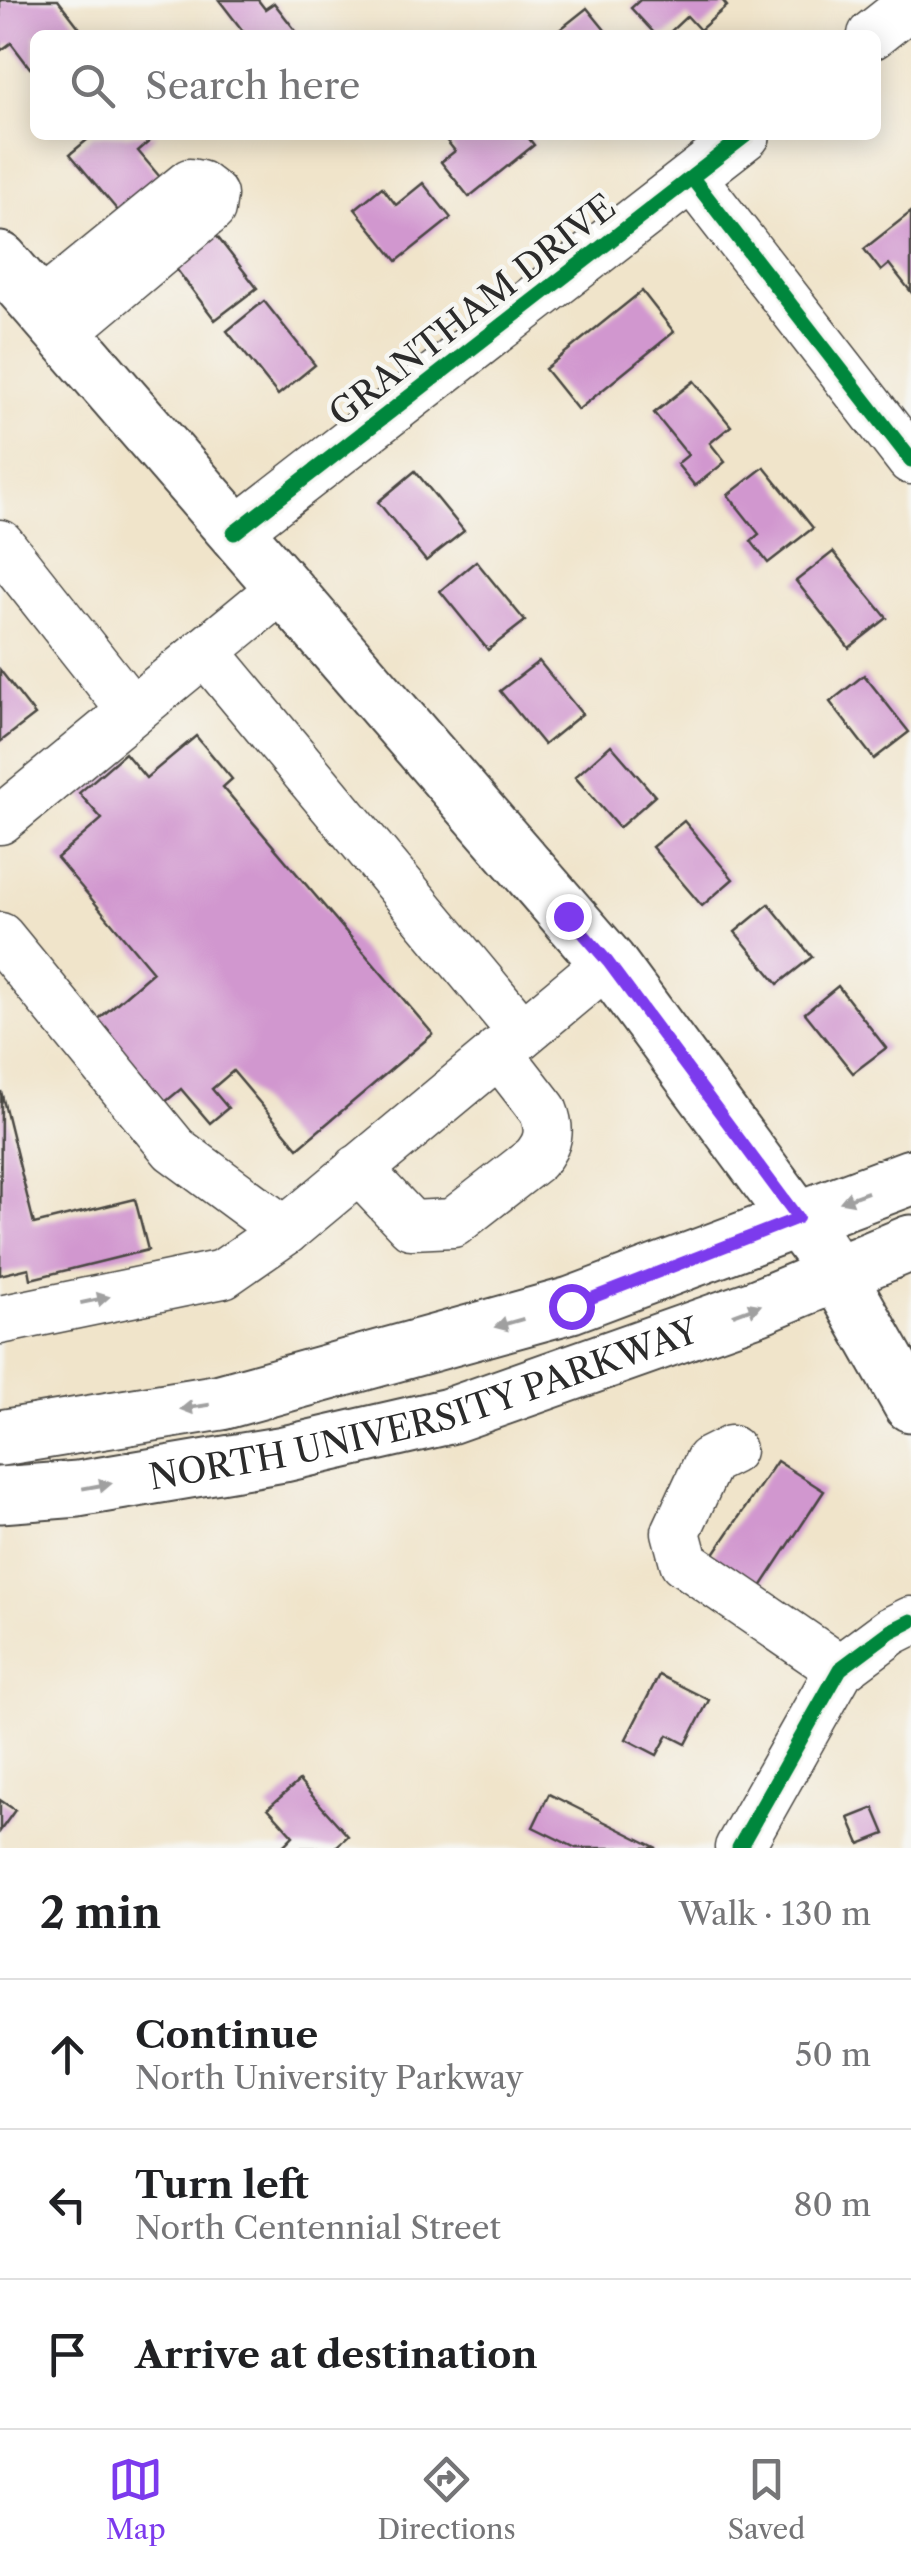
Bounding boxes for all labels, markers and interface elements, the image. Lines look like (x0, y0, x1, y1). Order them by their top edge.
search box (30, 30, 881, 140)
icon: search (65, 58, 120, 113)
text: Search here (145, 62, 360, 109)
street label: GRANTHAM DRIVE (320, 185, 624, 435)
route end (546, 894, 592, 940)
one-way arrow (839, 1190, 869, 1205)
route start (549, 1284, 595, 1330)
one-way arrow (80, 1292, 111, 1308)
one-way arrow (732, 1302, 762, 1317)
street label: NORTH UNIVERSITY PARKWAY (146, 1308, 705, 1498)
one-way arrow (493, 1315, 524, 1331)
one-way arrow (179, 1399, 210, 1415)
one-way arrow (82, 1477, 113, 1493)
text: 2 min (40, 1887, 161, 1939)
text: Walk · 130 m (679, 1894, 871, 1933)
text: Continue (135, 2011, 318, 2058)
icon: ahead (40, 2027, 95, 2082)
text: 50 m (795, 2035, 871, 2074)
text: North University Parkway (135, 2058, 523, 2097)
text: Turn left (135, 2161, 309, 2208)
icon: left (40, 2177, 95, 2232)
text: 80 m (793, 2185, 871, 2224)
text: North Centennial Street (135, 2208, 501, 2247)
icon: arrive (40, 2327, 95, 2382)
text: Arrive at destination (135, 2331, 538, 2378)
tab: Map (106, 2452, 166, 2546)
tab: Directions (377, 2452, 516, 2546)
tab: Saved (727, 2452, 805, 2546)

